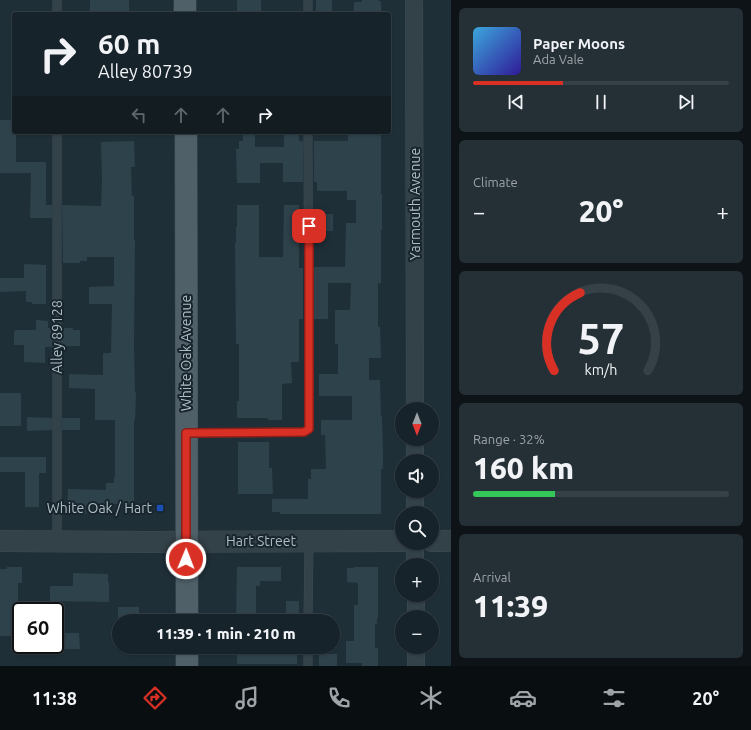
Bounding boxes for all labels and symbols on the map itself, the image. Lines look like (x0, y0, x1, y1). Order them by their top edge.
street label: Yarmouth Avenue (407, 148, 423, 260)
pin (292, 209, 326, 243)
street label: White Oak Avenue (178, 295, 194, 411)
street label: Alley 89128 (49, 300, 65, 374)
north arrow (395, 402, 439, 446)
place label: White Oak / Hart (47, 500, 152, 516)
marker: White Oak / Hart (155, 503, 165, 513)
street label: Hart Street (226, 533, 297, 549)
position arrow (165, 538, 207, 580)
speed limit sign: 60 (12, 602, 64, 654)

